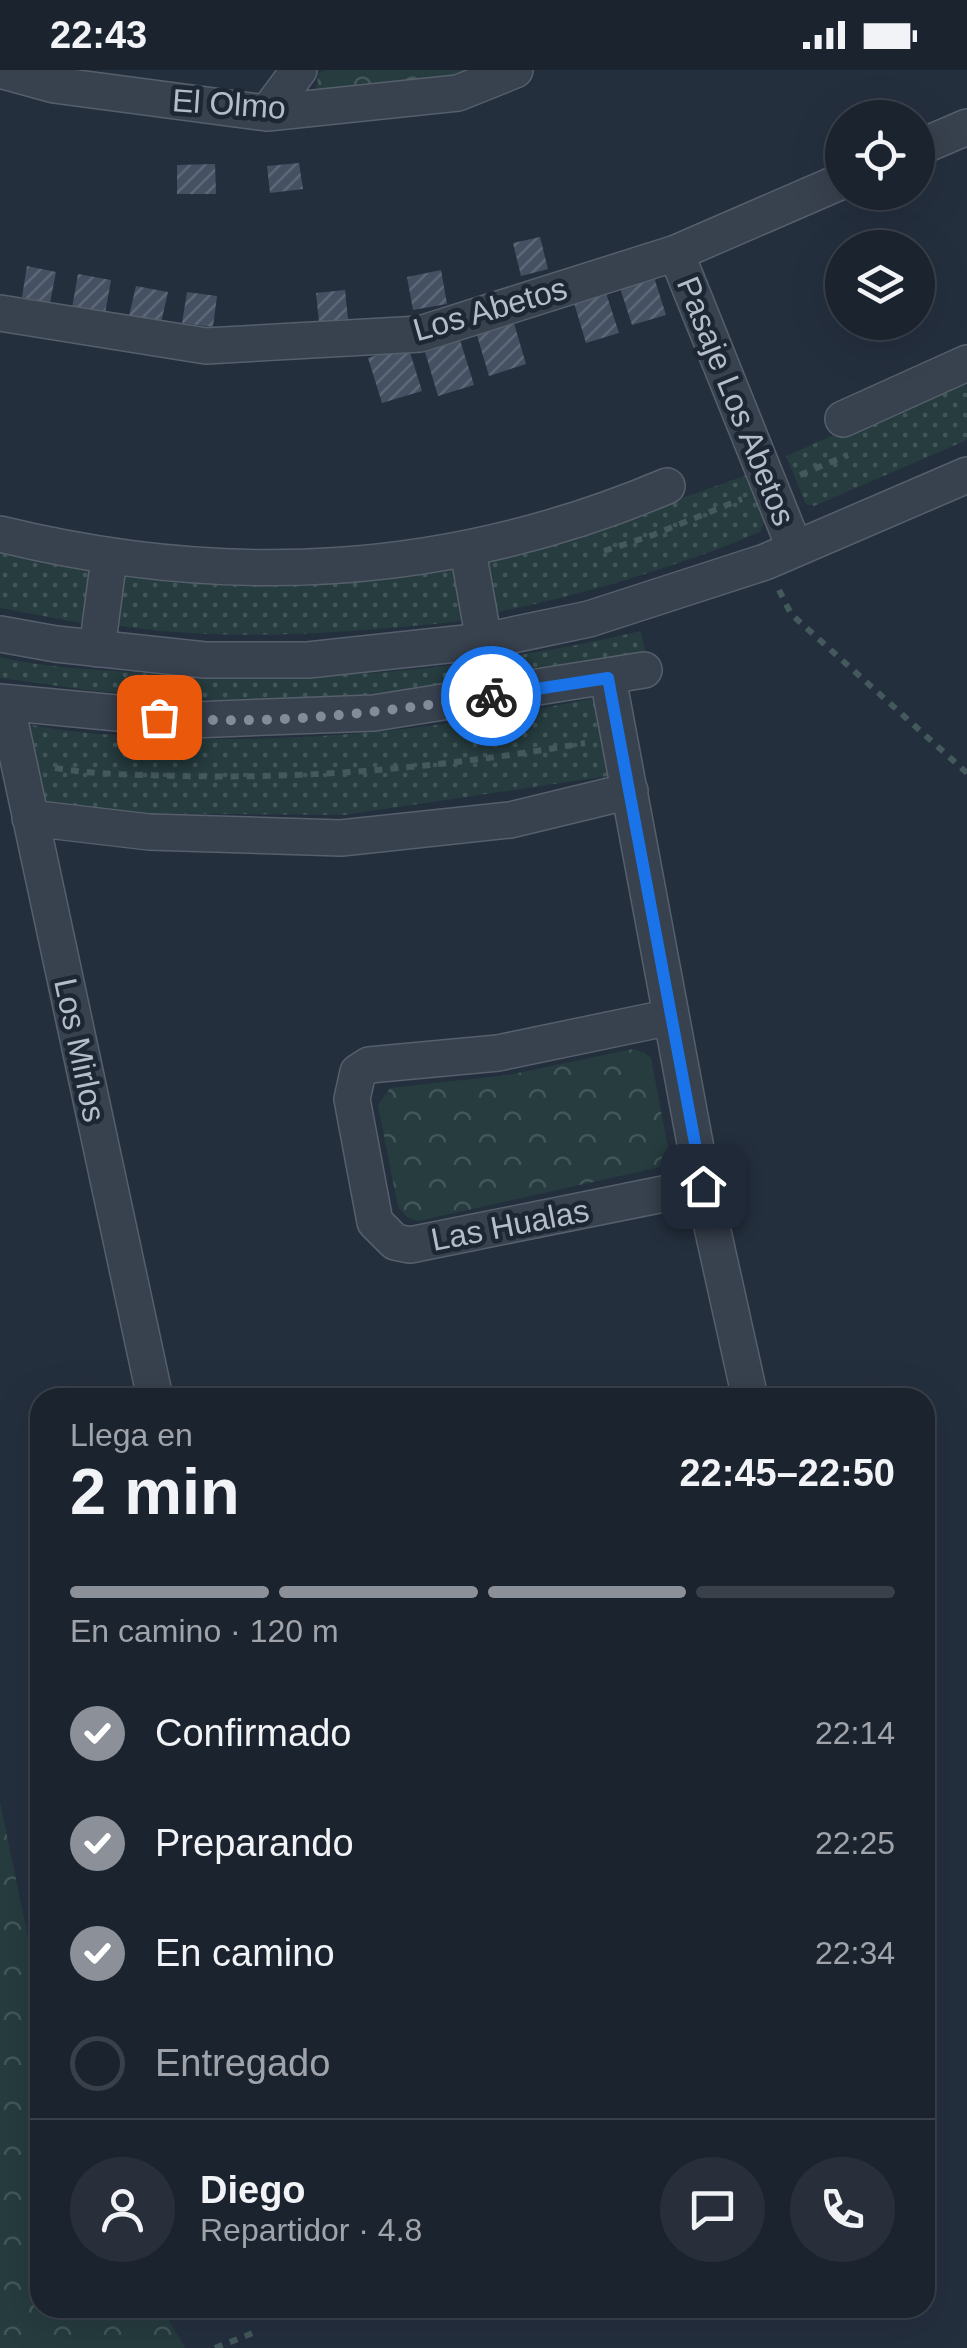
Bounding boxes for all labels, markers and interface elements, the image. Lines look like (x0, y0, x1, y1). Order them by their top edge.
text: 22:43 (50, 14, 147, 56)
street label: El Olmo (171, 82, 287, 126)
map controls (825, 100, 935, 340)
button: locate (825, 100, 935, 210)
button: layers (825, 230, 935, 340)
street label: Los Abetos (409, 270, 571, 348)
street label: Pasaje Los Abetos (670, 271, 802, 531)
courier (441, 646, 541, 746)
icon: bike (464, 669, 519, 724)
pin (117, 675, 202, 760)
icon: bag (132, 690, 187, 745)
street label: Los Mirlos (47, 975, 113, 1125)
pin (661, 1144, 746, 1229)
icon: home (676, 1159, 731, 1214)
street label: Las Hualas (428, 1192, 592, 1258)
text: Llega en (70, 1417, 193, 1453)
text: 22:45–22:50 (679, 1452, 895, 1494)
text: 2 min (70, 1455, 240, 1528)
text: En camino · 120 m (70, 1613, 339, 1649)
icon: check (70, 1706, 125, 1761)
text: Confirmado (155, 1712, 351, 1754)
text: 22:14 (815, 1715, 895, 1751)
icon: check (70, 1816, 125, 1871)
text: Preparando (155, 1822, 354, 1864)
text: 22:25 (815, 1825, 895, 1861)
icon: check (70, 1926, 125, 1981)
text: En camino (155, 1932, 335, 1974)
text: 22:34 (815, 1935, 895, 1971)
text: Entregado (155, 2042, 330, 2084)
button: person (70, 2157, 175, 2262)
button: chat (660, 2157, 765, 2262)
button: phone (790, 2157, 895, 2262)
text: Diego (200, 2169, 306, 2211)
text: Repartidor · 4.8 (200, 2212, 422, 2248)

